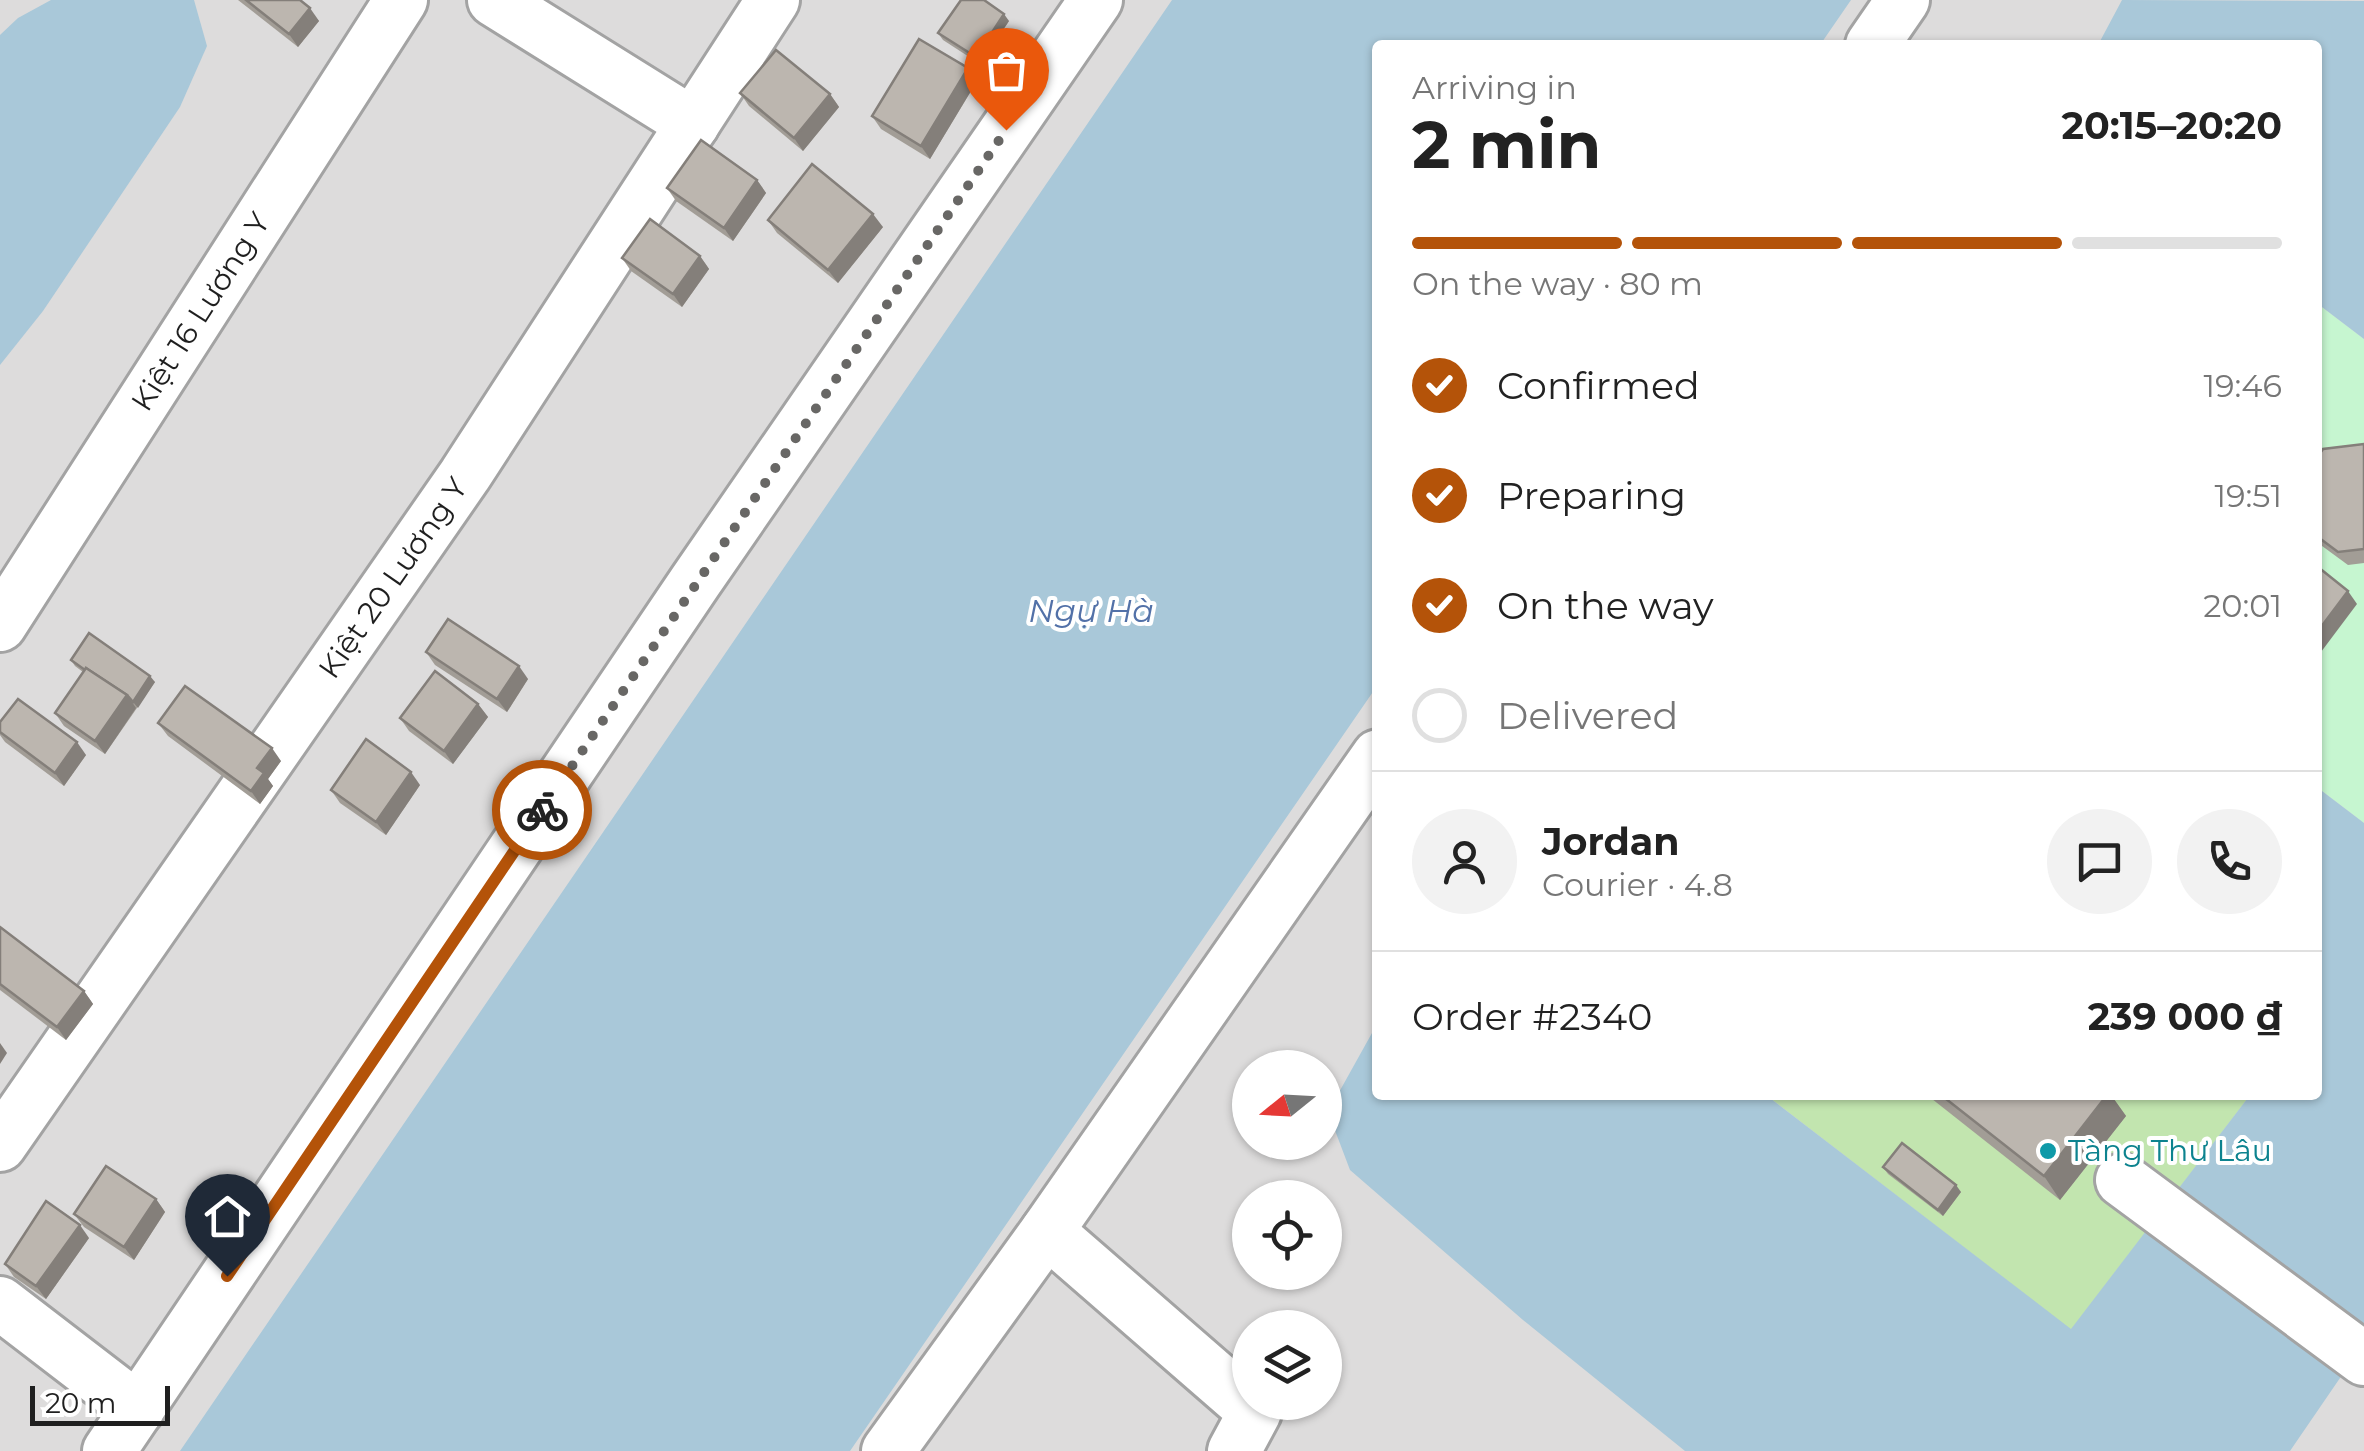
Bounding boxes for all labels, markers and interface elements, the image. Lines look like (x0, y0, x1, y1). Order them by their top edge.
pin (964, 28, 1049, 131)
icon: bag (979, 43, 1034, 98)
text: Arriving in (1412, 68, 1577, 107)
text: 20:15–20:20 (2062, 102, 2282, 149)
text: 2 min (1412, 105, 1601, 184)
street label: Kiệt 16 Lương Y (123, 205, 278, 418)
text: On the way · 80 m (1412, 264, 1703, 303)
icon: check (1412, 358, 1467, 413)
text: Confirmed (1497, 362, 1700, 409)
text: 19:46 (2204, 366, 2282, 405)
icon: check (1412, 468, 1467, 523)
street label: Kiệt 20 Lương Y (310, 470, 476, 685)
text: Preparing (1497, 472, 1686, 519)
text: 19:51 (2215, 476, 2282, 515)
icon: check (1412, 578, 1467, 633)
text: On the way (1497, 582, 1714, 629)
text: 20:01 (2203, 586, 2282, 625)
water label: Ngự Hà (1028, 591, 1154, 630)
text: Delivered (1497, 692, 1678, 739)
courier (492, 760, 592, 860)
icon: bike (515, 783, 570, 838)
button: person (1412, 809, 1517, 914)
button: chat (2047, 809, 2152, 914)
button: phone (2177, 809, 2282, 914)
text: Jordan (1542, 818, 1680, 865)
text: Courier · 4.8 (1542, 865, 1733, 904)
text: Order #2340 (1412, 993, 1652, 1040)
text: 239 000 ₫ (2088, 993, 2282, 1040)
north arrow (1232, 1050, 1342, 1160)
map controls (1232, 1050, 1342, 1420)
place label: Tàng Thư Lâu (2068, 1132, 2272, 1169)
marker: Tàng Thư Lâu (2037, 1140, 2059, 1162)
pin (185, 1174, 270, 1277)
button: locate (1232, 1180, 1342, 1290)
icon: home (200, 1189, 255, 1244)
button: layers (1232, 1310, 1342, 1420)
scale bar (30, 1381, 170, 1426)
text: 20 m (45, 1386, 116, 1420)

